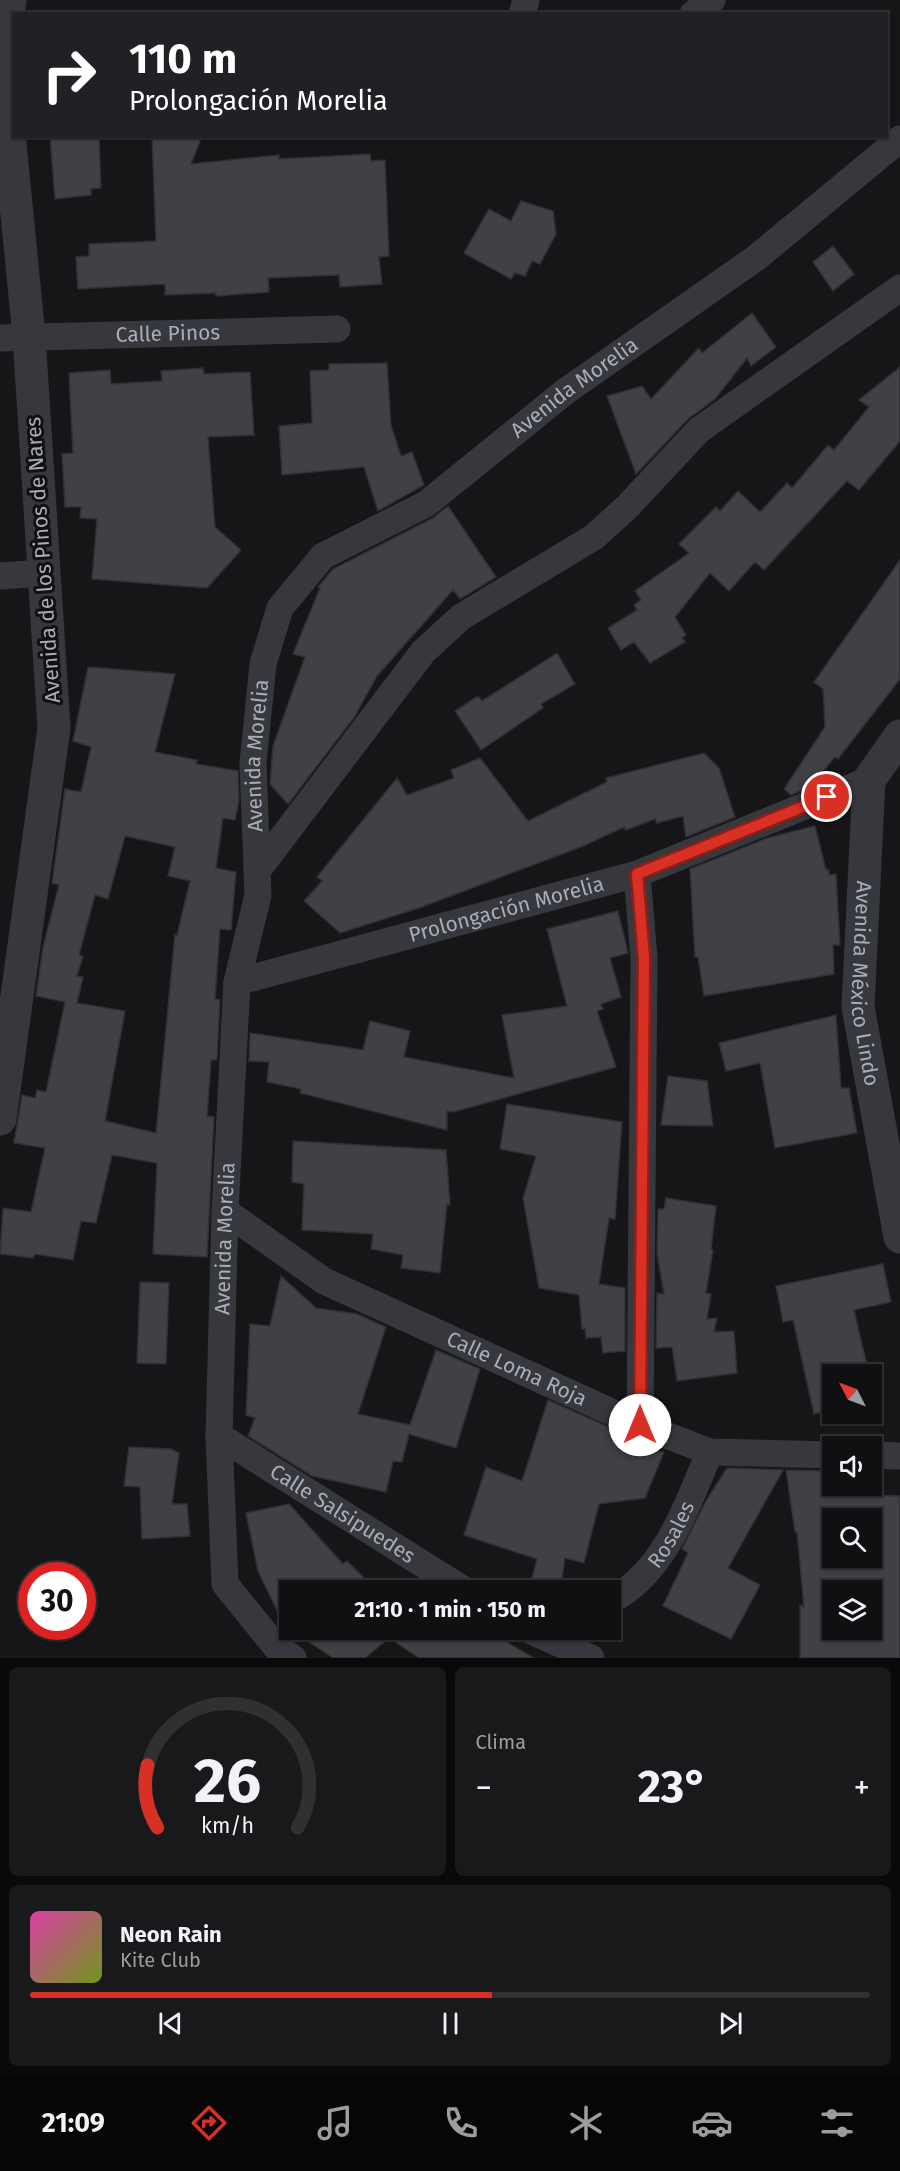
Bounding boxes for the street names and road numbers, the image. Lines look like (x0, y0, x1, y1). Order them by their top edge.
street label: Calle Pinos (115, 319, 221, 348)
street label: Avenida Morelia (505, 332, 643, 444)
street label: Avenida de los Pinos de Nares (20, 416, 66, 704)
street label: Avenida Morelia (240, 678, 274, 832)
street label: Prolongación Morelia (406, 870, 607, 948)
street label: Avenida México Lindo (845, 880, 885, 1088)
street label: Avenida Morelia (209, 1162, 241, 1315)
street label: Calle Loma Roja (442, 1326, 591, 1412)
street label: Calle Salsipuedes (265, 1458, 420, 1569)
street label: Rosales (642, 1497, 700, 1573)

